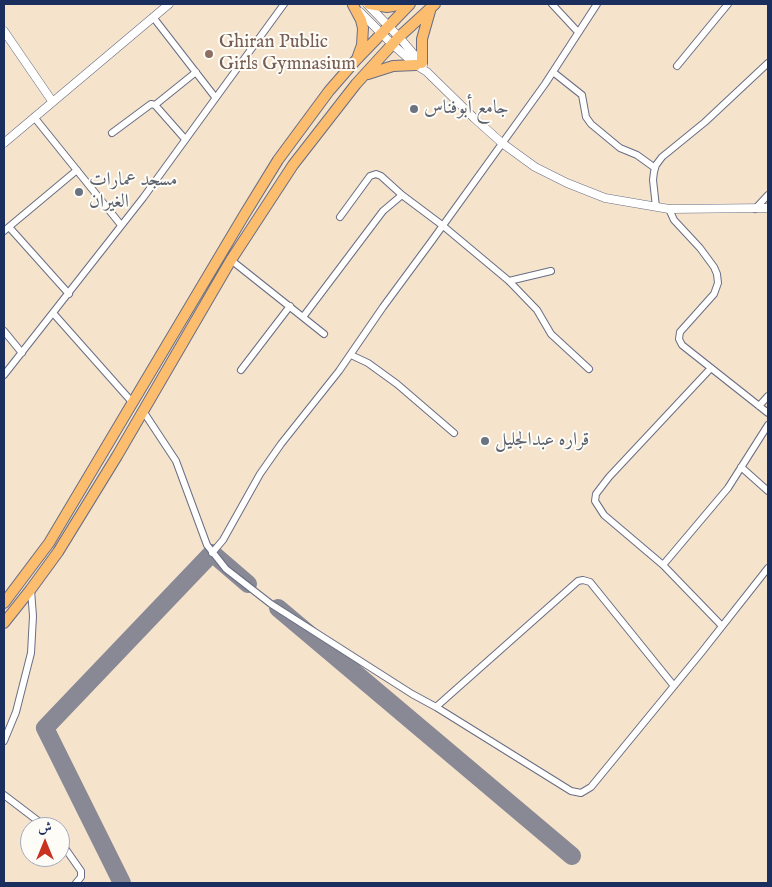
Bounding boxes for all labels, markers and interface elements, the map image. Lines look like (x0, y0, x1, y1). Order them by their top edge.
place label: Ghiran Public Girls Gymnasium (219, 32, 356, 76)
marker: Ghiran Public Girls Gymnasium (203, 48, 215, 60)
place label: جامع أبوفناس (424, 98, 509, 120)
marker: جامع أبوفناس (408, 103, 420, 115)
place label: مسجد عمارات الغيران (89, 170, 177, 214)
marker: مسجد عمارات الغيران (73, 186, 85, 198)
place label: قراره عبدالجليل (495, 430, 589, 452)
marker: قراره عبدالجليل (479, 435, 491, 447)
north arrow (20, 817, 70, 867)
text: ش (38, 819, 52, 837)

